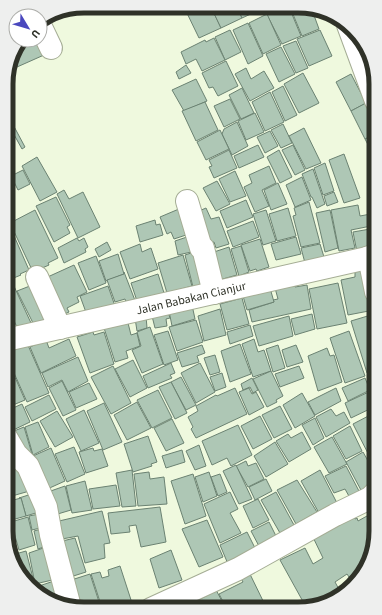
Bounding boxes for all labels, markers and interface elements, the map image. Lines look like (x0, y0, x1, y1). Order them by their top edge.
north arrow (8, 8, 48, 48)
text: U (27, 26, 44, 41)
street label: Jalan Babakan Cianjur (134, 277, 249, 319)

